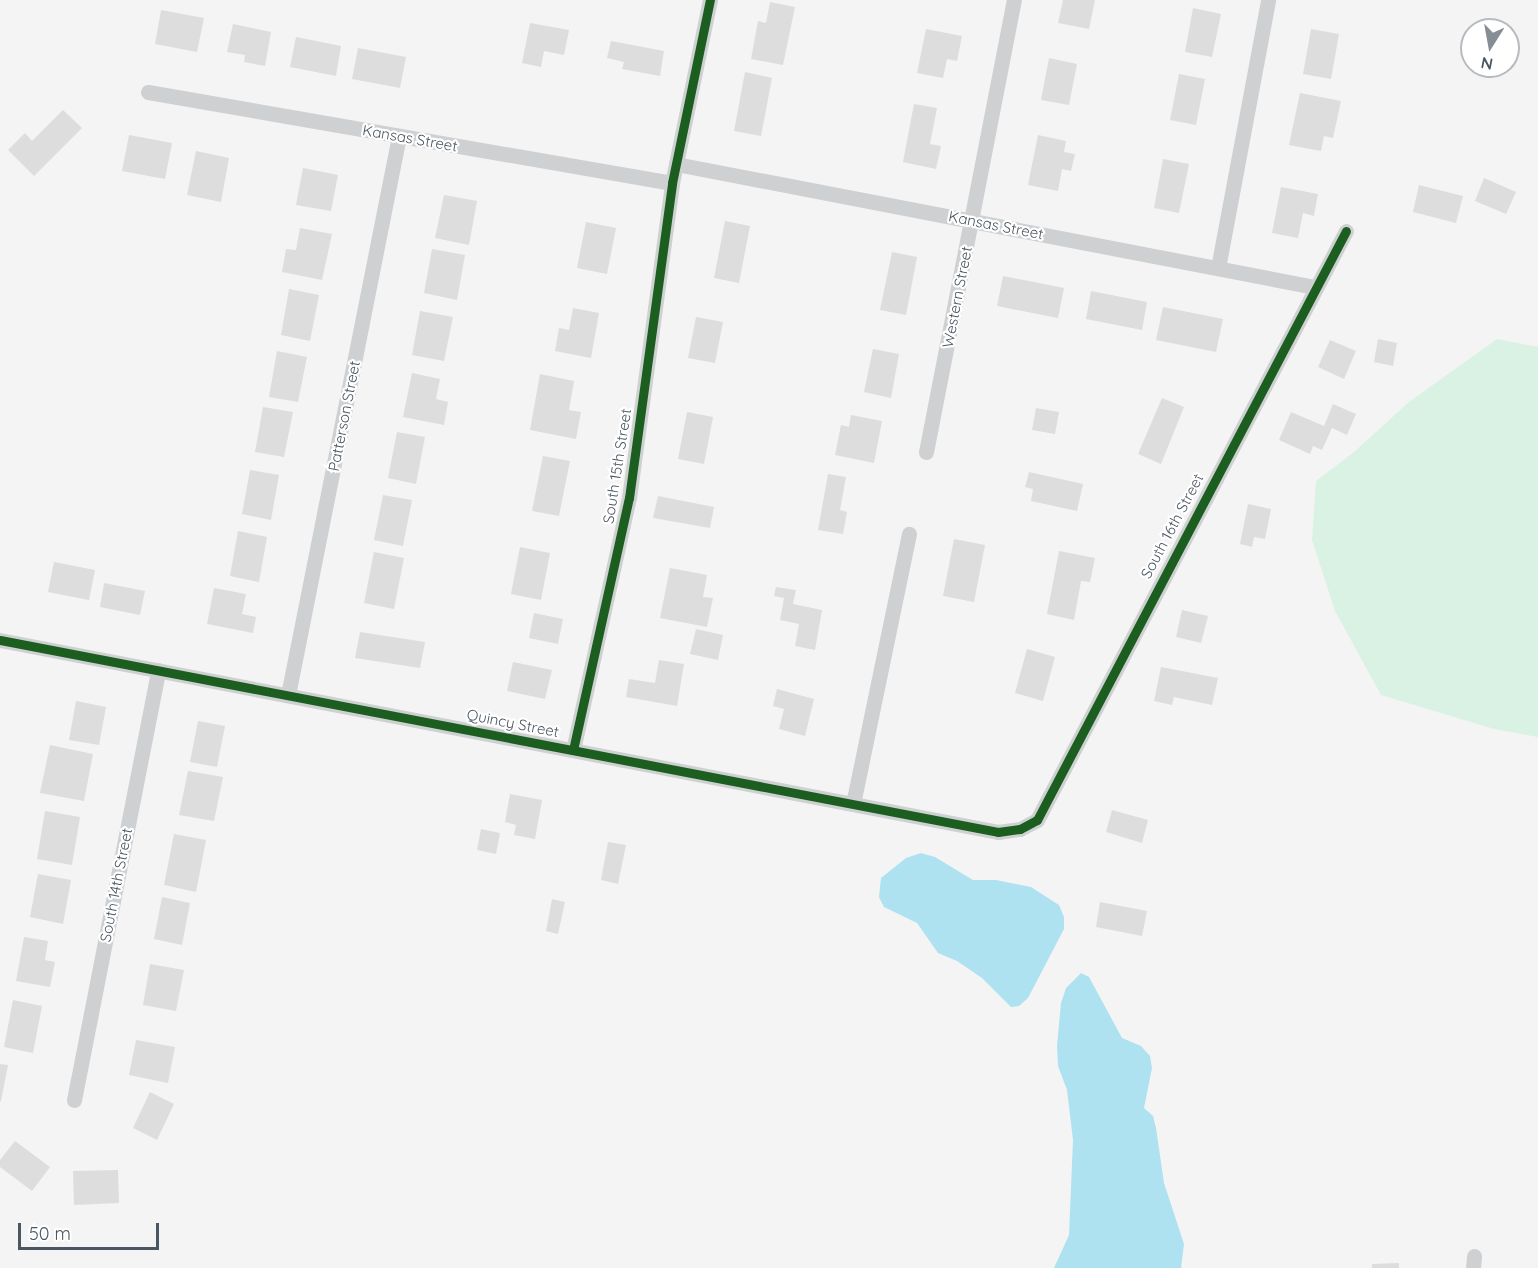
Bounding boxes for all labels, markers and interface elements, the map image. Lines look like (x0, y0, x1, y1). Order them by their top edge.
north arrow (1460, 18, 1520, 78)
text: N (1479, 53, 1495, 75)
street label: Kansas Street (361, 121, 459, 155)
street label: Kansas Street (947, 207, 1045, 243)
street label: Western Street (938, 245, 976, 349)
street label: Patterson Street (324, 359, 364, 473)
street label: South 15th Street (599, 407, 635, 525)
street label: South 16th Street (1137, 471, 1207, 581)
street label: Quincy Street (465, 705, 561, 741)
street label: South 14th Street (96, 827, 136, 943)
scale bar (21, 1211, 162, 1249)
text: 50 m (29, 1222, 71, 1245)

